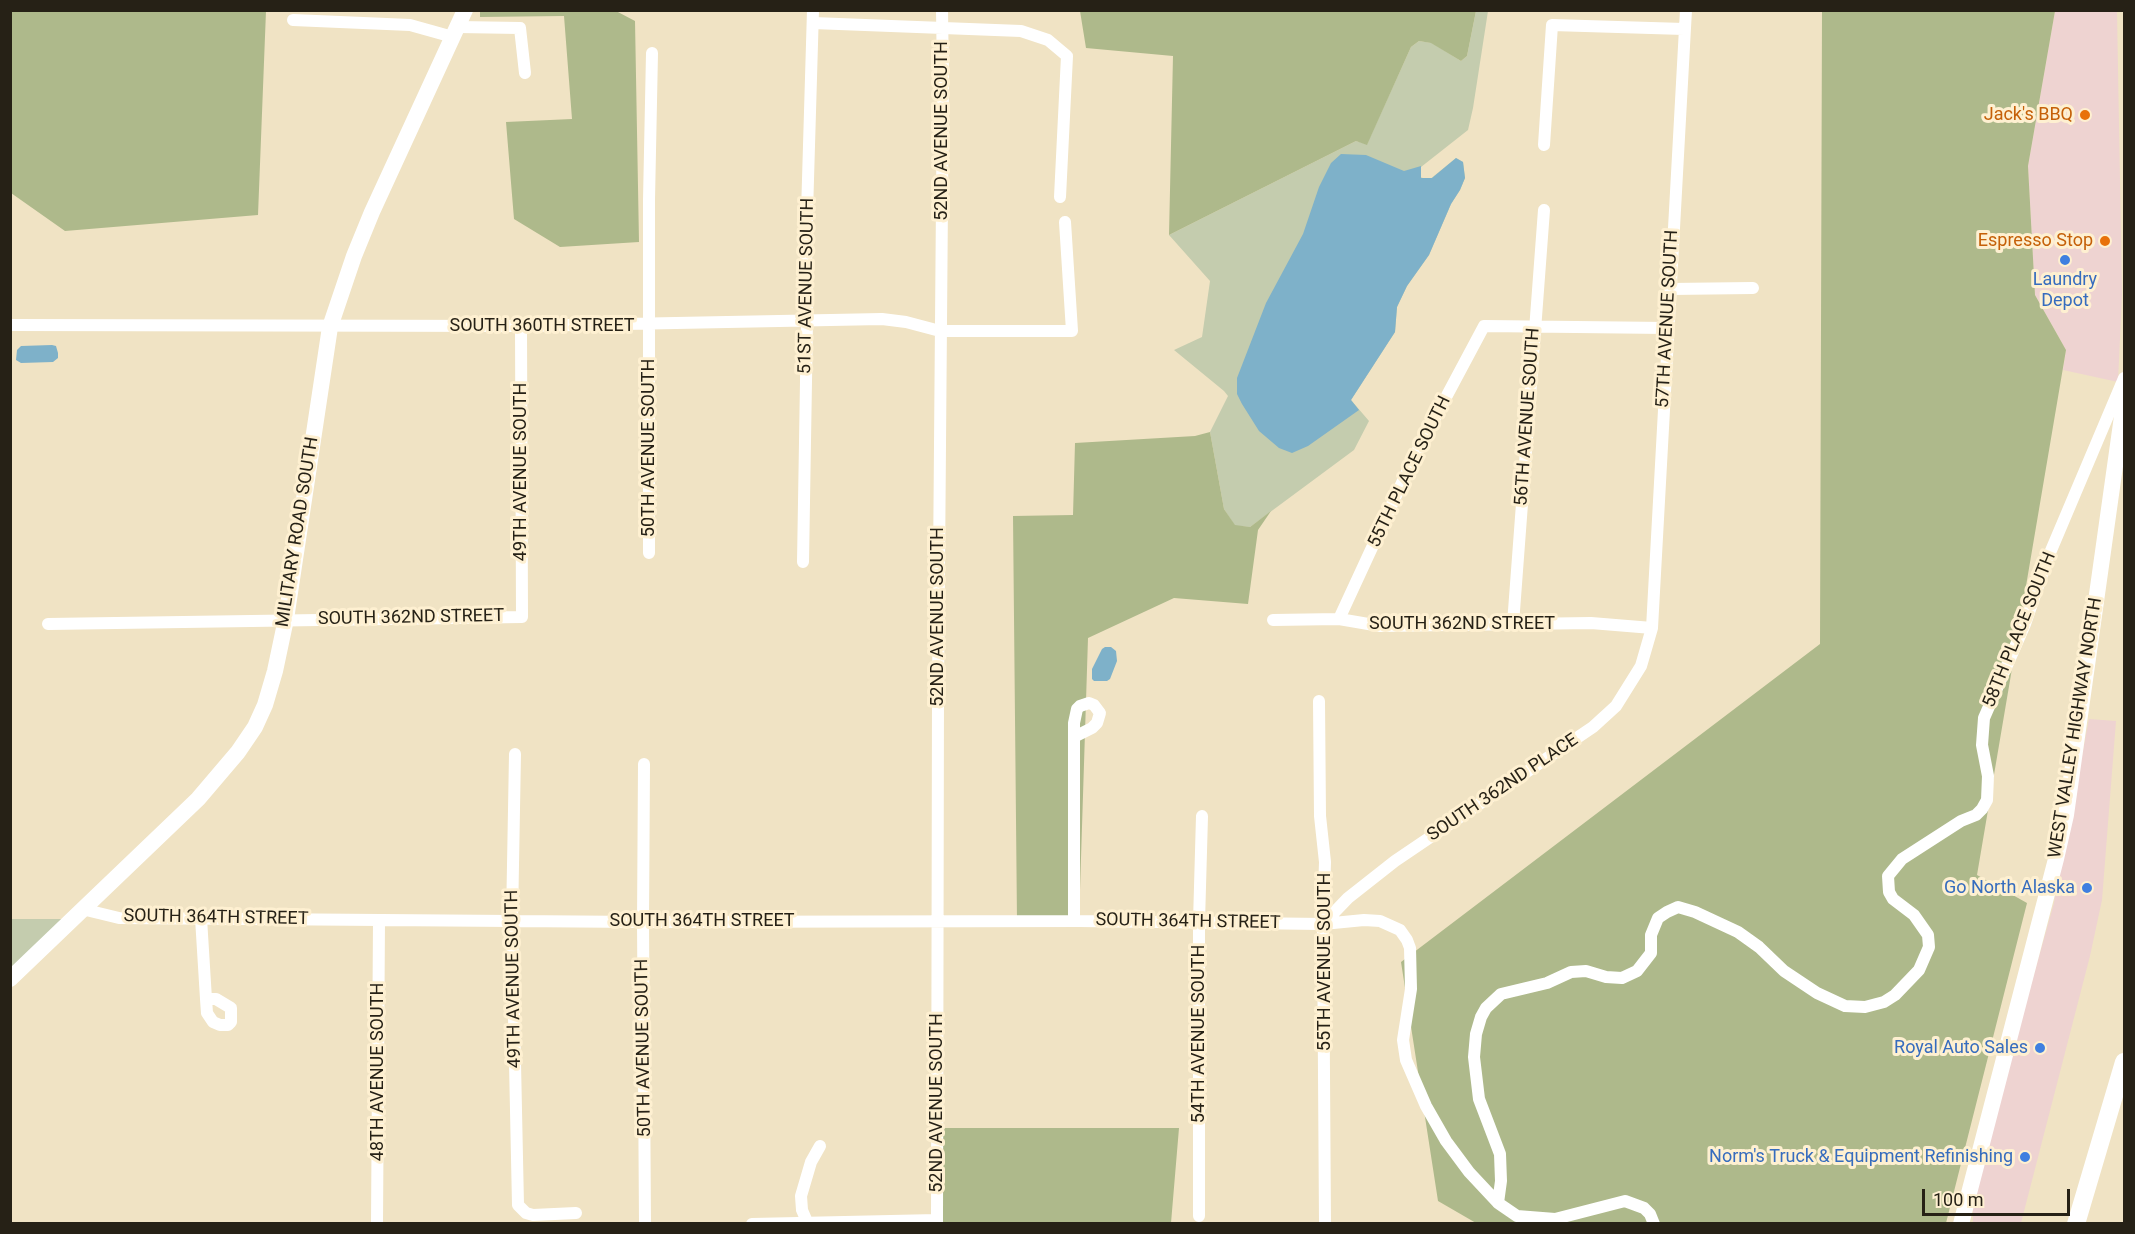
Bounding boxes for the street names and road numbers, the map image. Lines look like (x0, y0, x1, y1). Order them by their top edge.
street label: 52ND AVENUE SOUTH (931, 41, 953, 221)
street label: 51ST AVENUE SOUTH (795, 198, 819, 374)
street label: 57TH AVENUE SOUTH (1653, 229, 1683, 409)
street label: SOUTH 360TH STREET (449, 315, 635, 337)
street label: 56TH AVENUE SOUTH (1511, 327, 1545, 507)
street label: 50TH AVENUE SOUTH (638, 359, 660, 537)
street label: 49TH AVENUE SOUTH (510, 383, 532, 561)
street label: 55TH PLACE SOUTH (1364, 393, 1456, 551)
street label: MILITARY ROAD SOUTH (272, 435, 324, 629)
street label: 52ND AVENUE SOUTH (927, 527, 949, 707)
street label: 58TH PLACE SOUTH (1979, 549, 2061, 711)
street label: WEST VALLEY HIGHWAY NORTH (2045, 596, 2107, 860)
street label: SOUTH 362ND STREET (318, 606, 504, 630)
street label: SOUTH 362ND STREET (1369, 613, 1555, 635)
street label: SOUTH 362ND PLACE (1424, 730, 1582, 846)
street label: 55TH AVENUE SOUTH (1314, 873, 1336, 1051)
street label: 49TH AVENUE SOUTH (502, 890, 526, 1068)
street label: SOUTH 364TH STREET (123, 906, 309, 930)
street label: SOUTH 364TH STREET (609, 910, 795, 932)
street label: SOUTH 364TH STREET (1095, 910, 1281, 934)
street label: 54TH AVENUE SOUTH (1188, 945, 1210, 1123)
street label: 50TH AVENUE SOUTH (632, 959, 656, 1137)
street label: 48TH AVENUE SOUTH (367, 983, 389, 1161)
street label: 52ND AVENUE SOUTH (926, 1013, 948, 1193)

